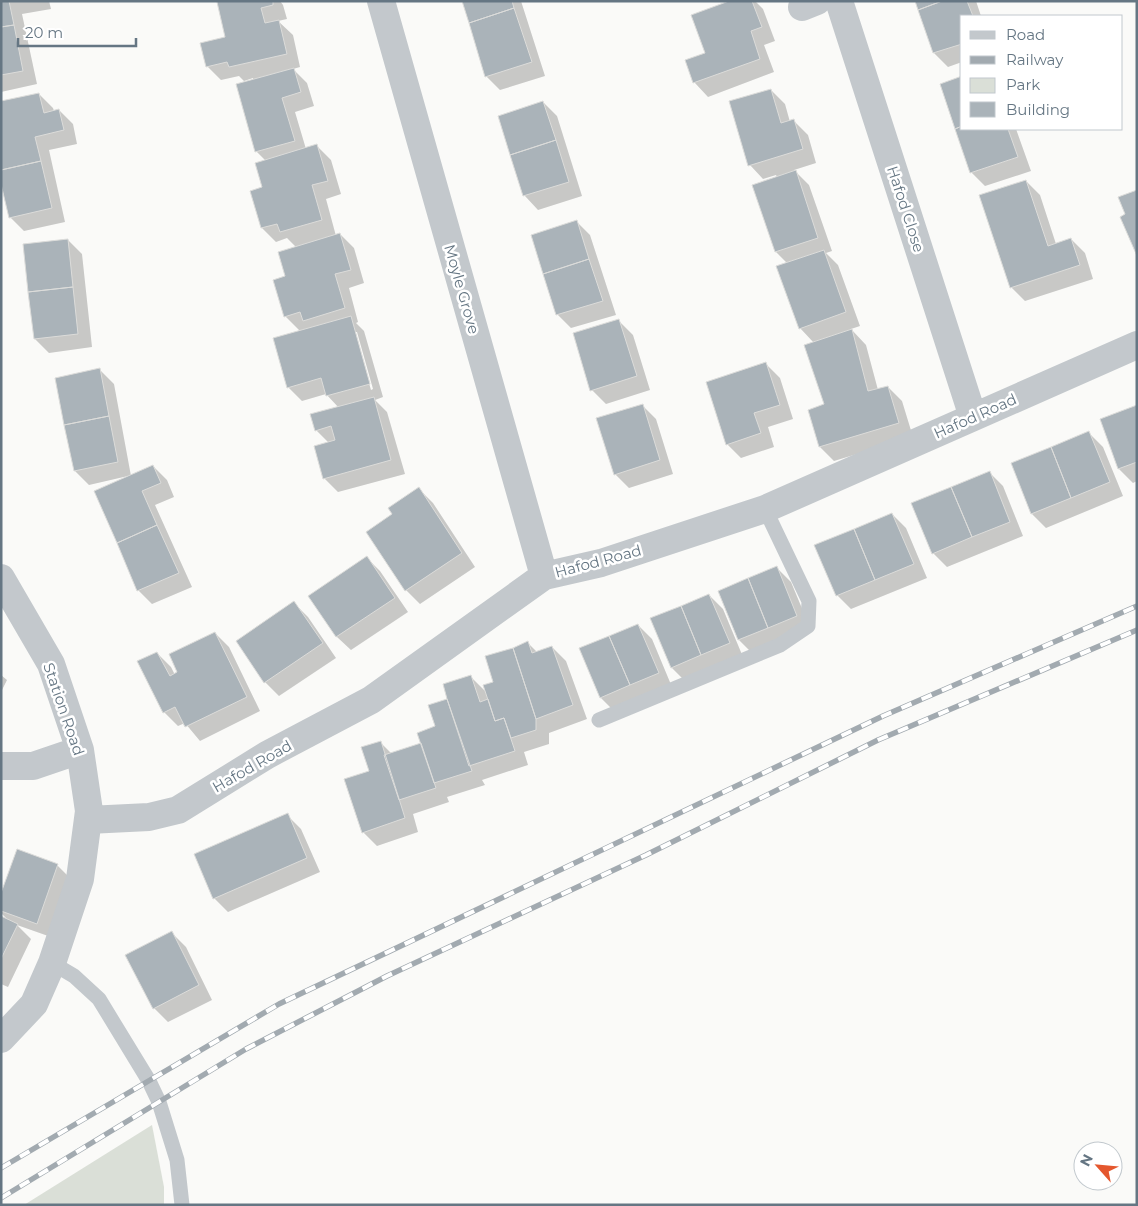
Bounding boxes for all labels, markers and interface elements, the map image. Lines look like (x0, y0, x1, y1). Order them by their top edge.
scale bar (18, 15, 135, 47)
legend (960, 15, 1123, 130)
text: 20 m (25, 23, 63, 42)
text: Road (1006, 25, 1045, 44)
text: Railway (1006, 50, 1064, 69)
text: Park (1006, 75, 1040, 94)
text: Building (1006, 100, 1070, 119)
street label: Hafod Close (883, 163, 929, 255)
street label: Moyle Grove (440, 242, 484, 336)
street label: Hafod Road (931, 389, 1019, 443)
street label: Hafod Road (553, 540, 643, 582)
street label: Station Road (39, 660, 89, 758)
street label: Hafod Road (209, 736, 295, 796)
north arrow (1073, 1141, 1123, 1191)
text: N (1076, 1151, 1097, 1169)

